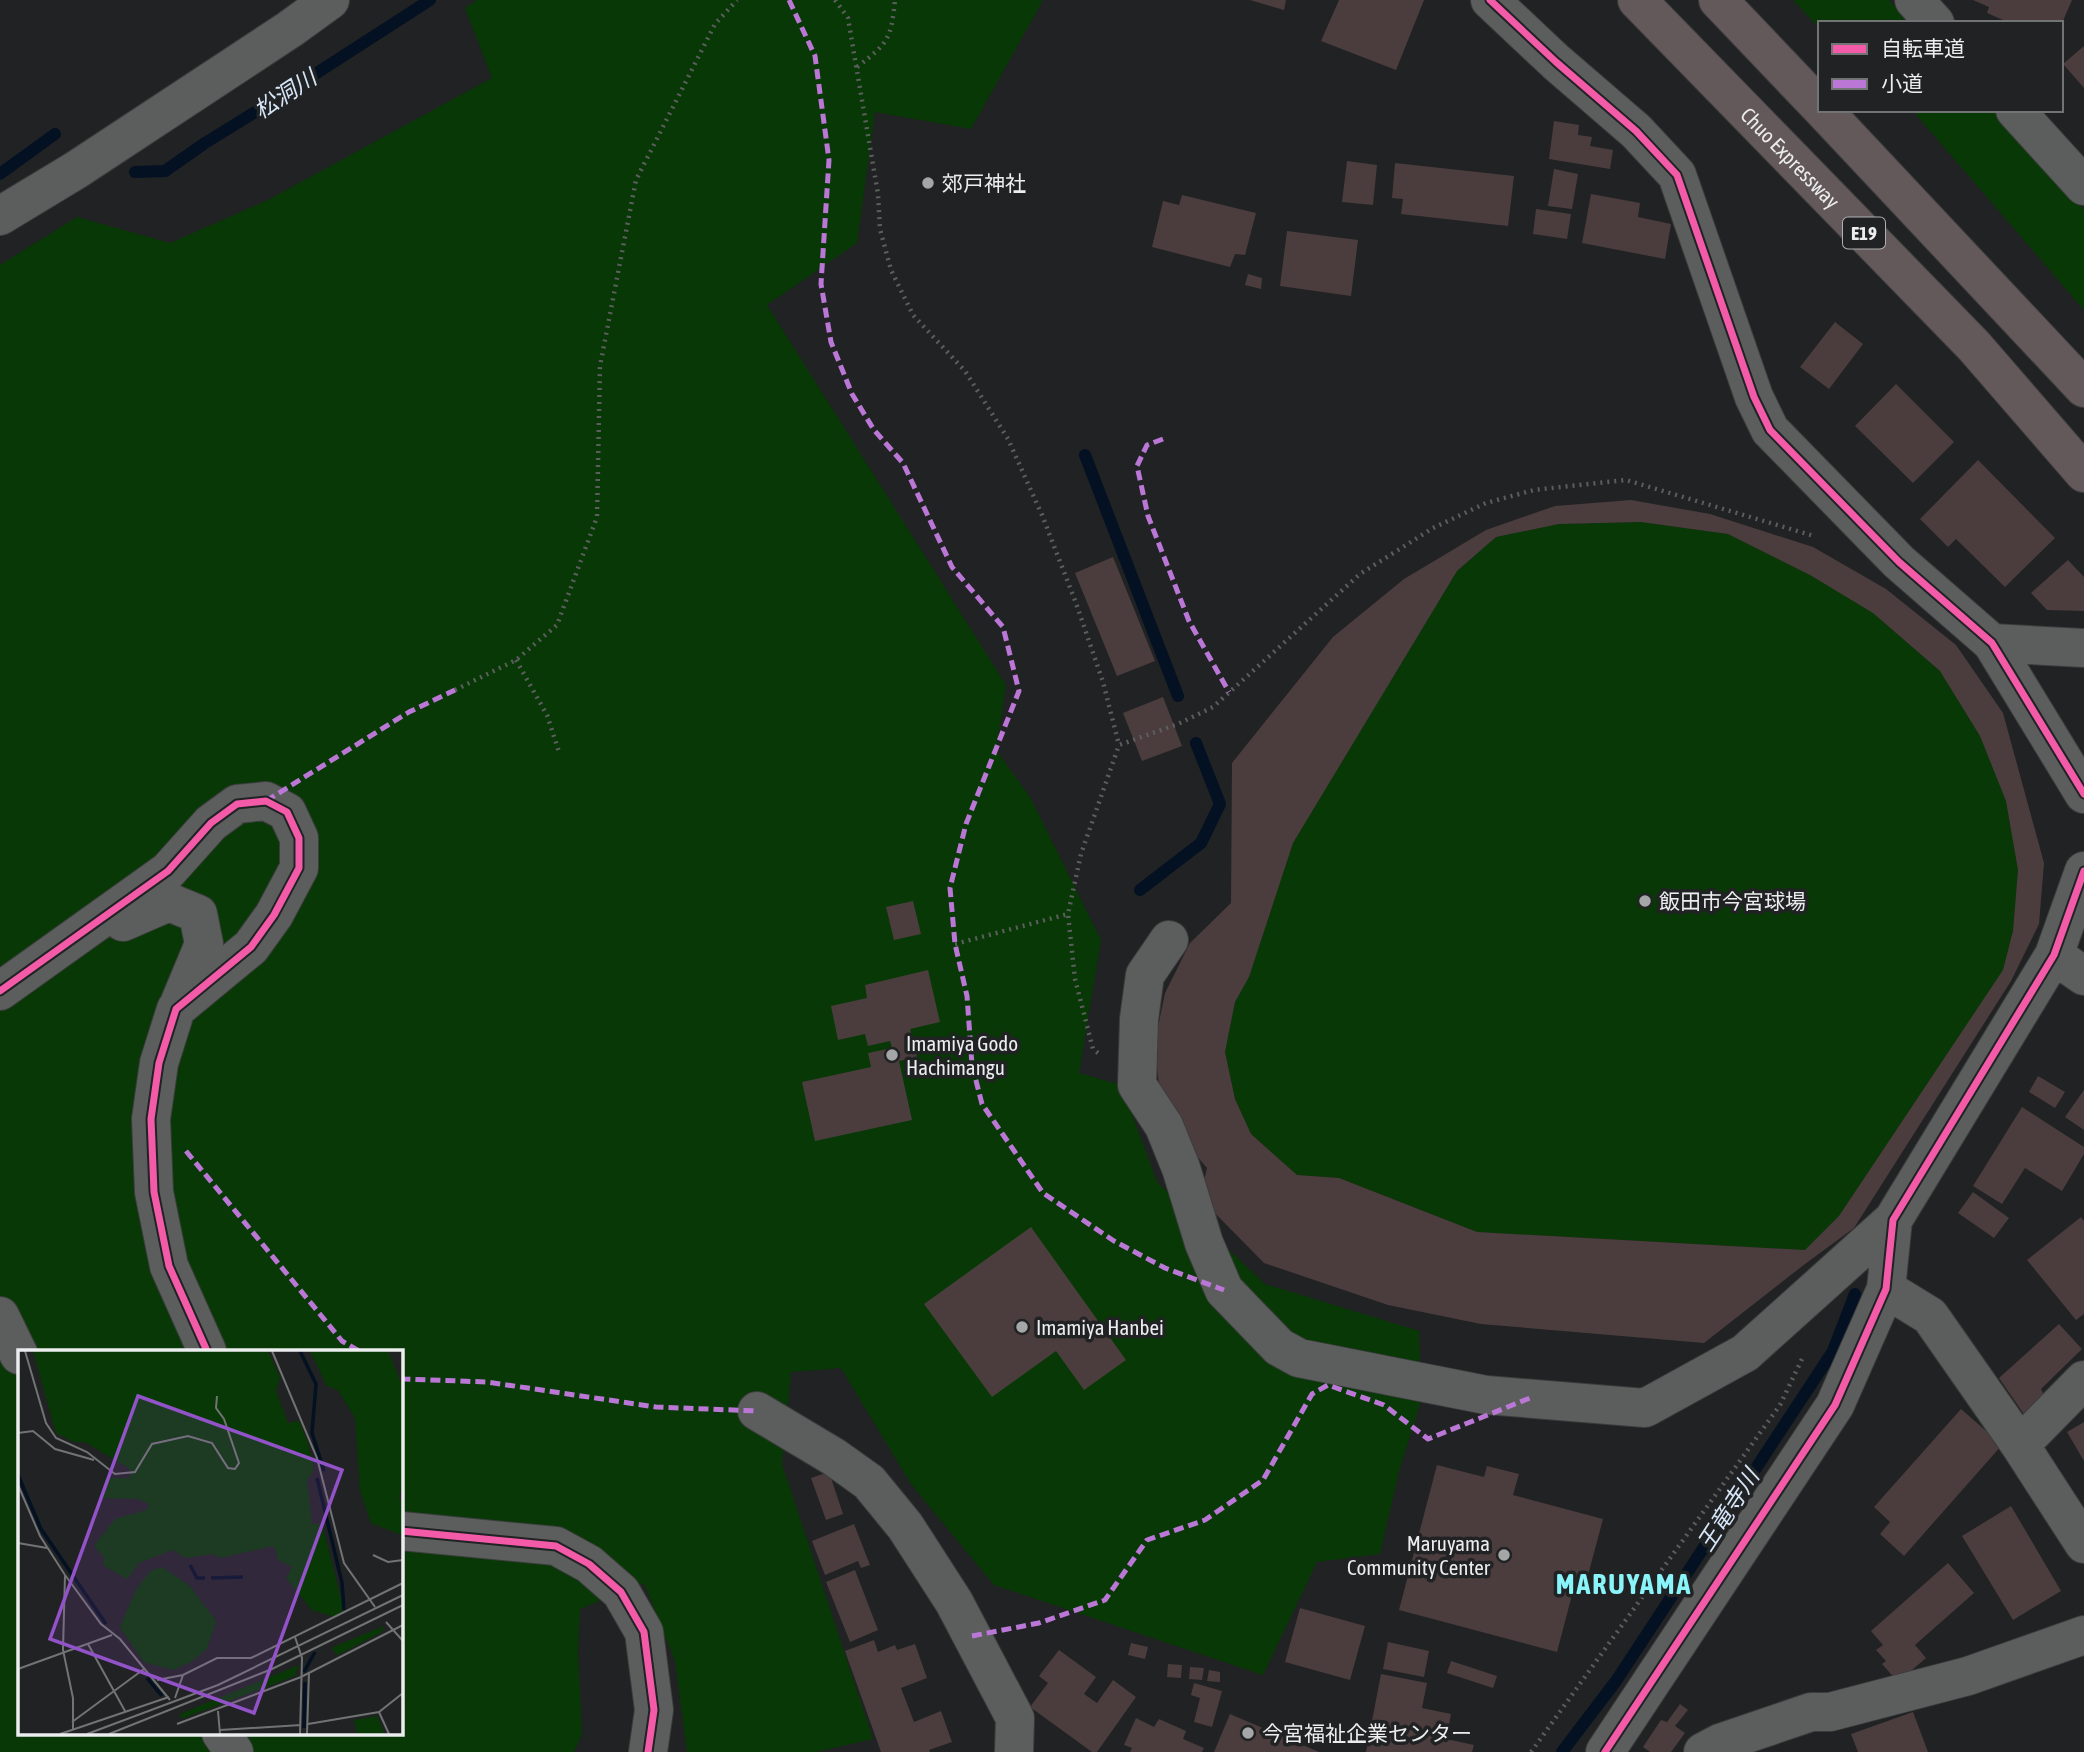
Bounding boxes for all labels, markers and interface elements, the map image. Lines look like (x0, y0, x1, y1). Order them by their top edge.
legend (1818, 21, 2063, 112)
text: 自転車道 (1881, 36, 1965, 60)
water label: 松洞川 (249, 63, 324, 124)
text: 小道 (1881, 71, 1923, 95)
street label: Chuo Expressway (1736, 102, 1845, 213)
place label: 郊戸神社 (942, 171, 1026, 195)
marker: 郊戸神社 (920, 175, 936, 191)
road number: E19 (1843, 218, 1885, 248)
place label: 飯田市今宮球場 (1659, 889, 1806, 913)
marker: 飯田市今宮球場 (1637, 893, 1653, 909)
place label: Imamiya Godo Hachimangu (906, 1031, 1018, 1079)
marker: Imamiya Godo Hachimangu (884, 1047, 900, 1063)
place label: Imamiya Hanbei (1036, 1315, 1164, 1339)
marker: Imamiya Hanbei (1014, 1319, 1030, 1335)
inset map (18, 1350, 402, 1734)
water label: 王竜寺川 (1692, 1462, 1766, 1556)
place label: Maruyama Community Center (1347, 1531, 1491, 1579)
marker: Maruyama Community Center (1496, 1547, 1512, 1563)
district label: MARUYAMA (1556, 1568, 1692, 1600)
place label: 今宮福祉企業センター (1262, 1721, 1472, 1745)
marker: 今宮福祉企業センター (1240, 1725, 1256, 1741)

